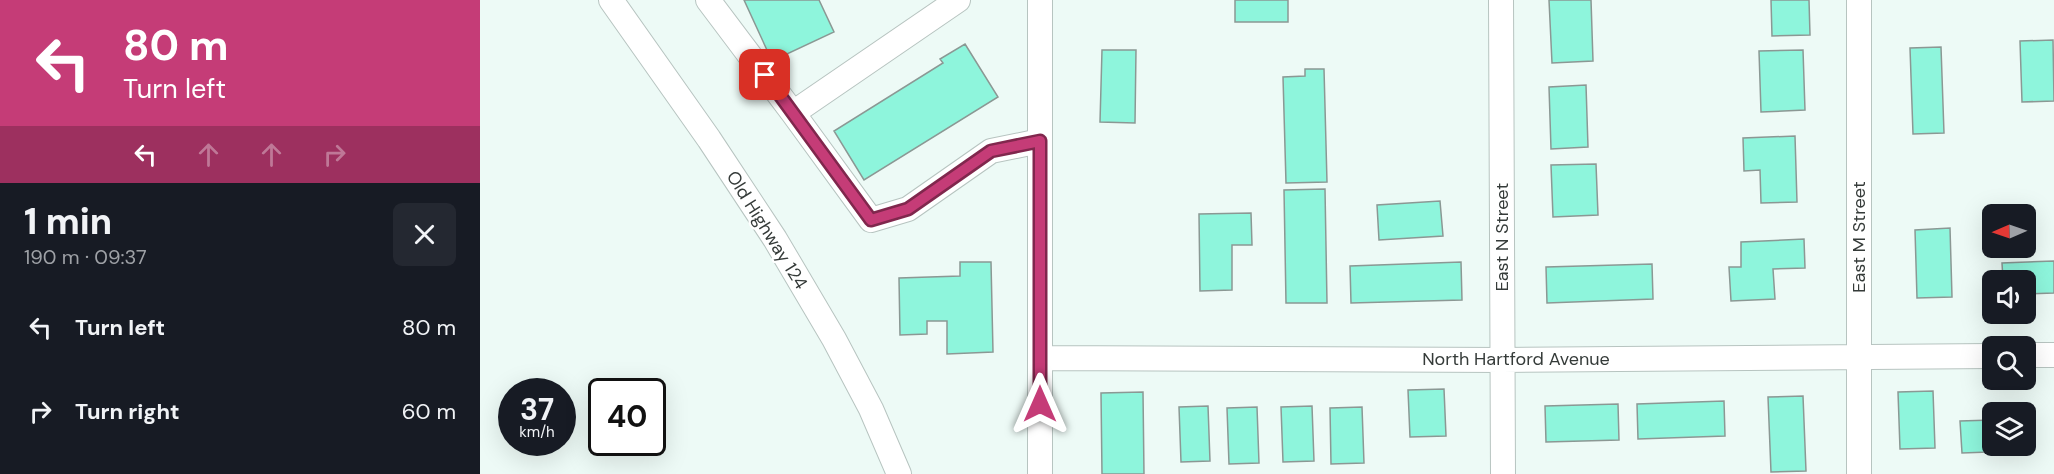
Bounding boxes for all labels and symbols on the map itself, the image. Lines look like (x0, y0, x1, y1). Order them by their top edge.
pin (739, 49, 790, 100)
street label: Old Highway 124 (721, 166, 813, 294)
street label: East M Street (1847, 181, 1871, 293)
street label: East N Street (1490, 183, 1514, 291)
north arrow (1982, 204, 2036, 258)
street label: North Hartford Avenue (1422, 347, 1610, 371)
position arrow (1008, 372, 1072, 436)
speed limit sign: 40 (588, 378, 666, 456)

